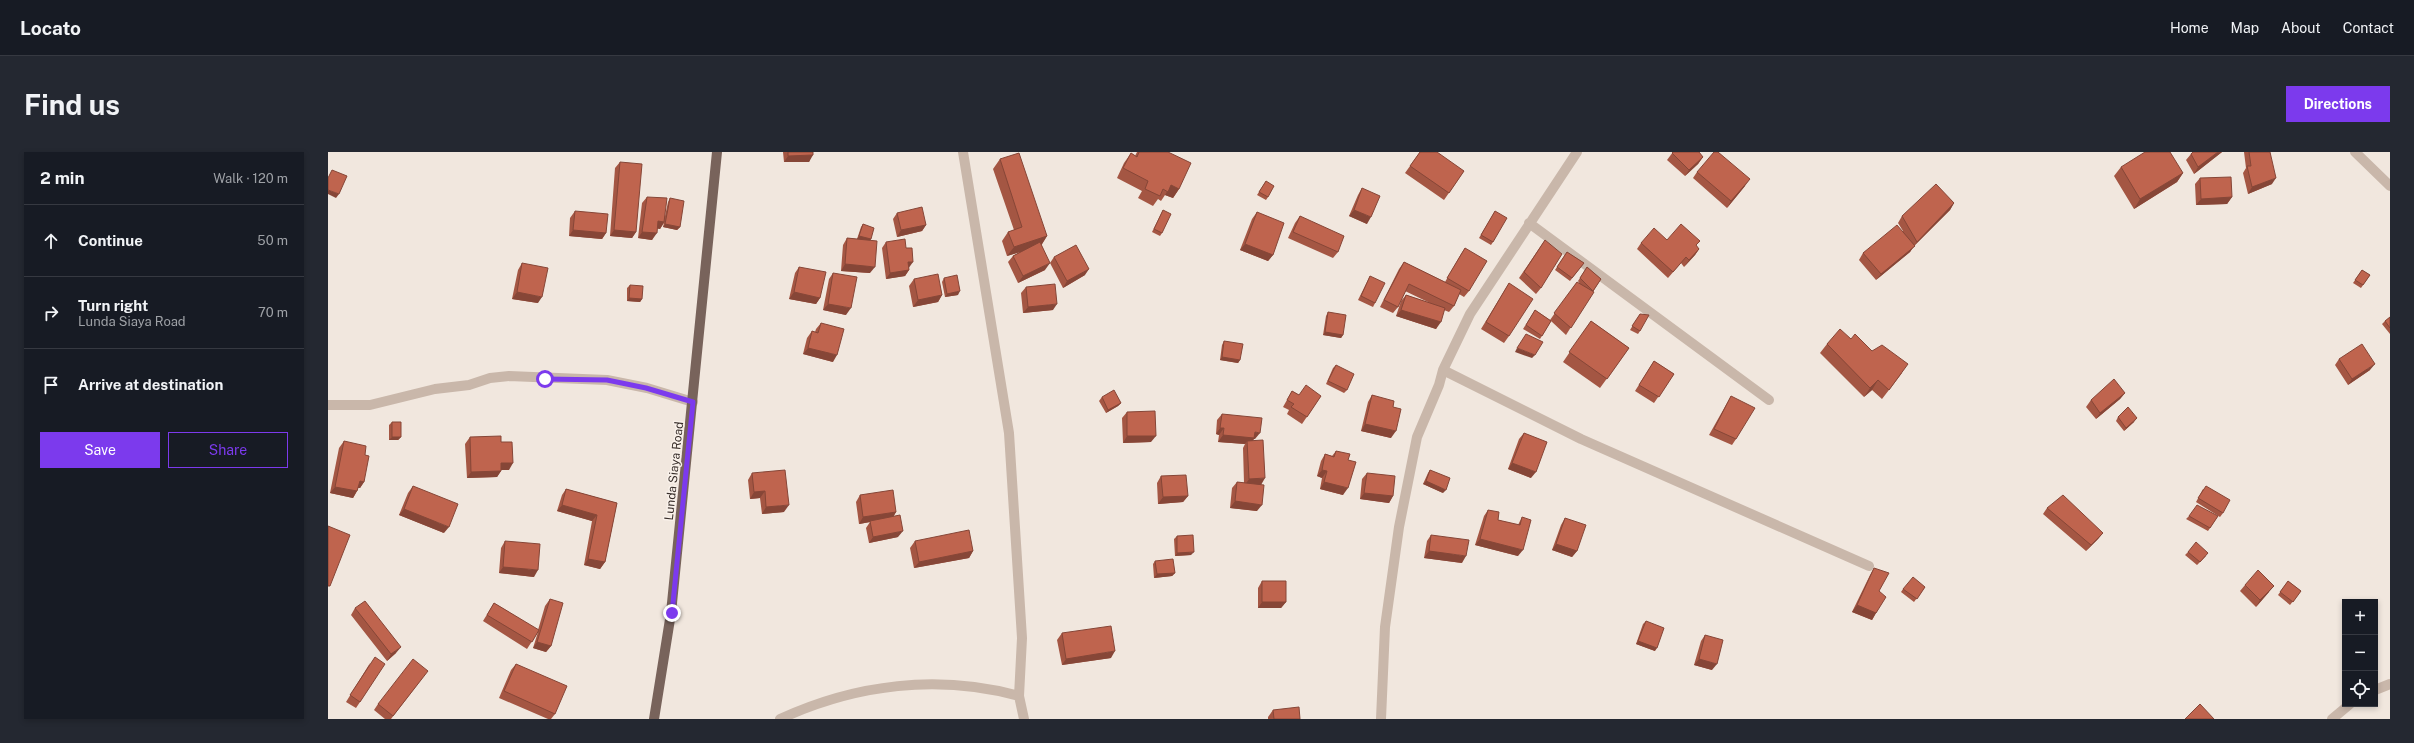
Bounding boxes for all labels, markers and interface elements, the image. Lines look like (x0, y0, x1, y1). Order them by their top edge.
text: Locato (20, 17, 81, 39)
text: Home (2170, 20, 2209, 36)
text: Map (2231, 20, 2259, 36)
text: About (2281, 20, 2321, 36)
text: Contact (2343, 20, 2394, 36)
button: Directions (2286, 86, 2390, 122)
text: Find us (24, 88, 120, 121)
text: 2 min (40, 168, 85, 188)
text: Walk · 120 m (213, 171, 288, 186)
icon: ahead (40, 230, 62, 252)
text: Continue (78, 232, 143, 249)
text: 50 m (257, 233, 288, 248)
text: Turn right (78, 297, 148, 314)
icon: right (40, 302, 62, 324)
text: 70 m (258, 305, 288, 320)
text: Lunda Siaya Road (78, 314, 186, 329)
route start (536, 370, 554, 388)
icon: arrive (40, 374, 62, 396)
text: Arrive at destination (78, 376, 223, 393)
street label: Lunda Siaya Road (662, 421, 686, 521)
button: Save (40, 432, 160, 468)
button: Share (168, 432, 288, 468)
map controls (2342, 599, 2378, 707)
button: + (2342, 599, 2378, 635)
route end (663, 604, 681, 622)
button: − (2342, 635, 2378, 671)
button: locate (2342, 671, 2378, 707)

